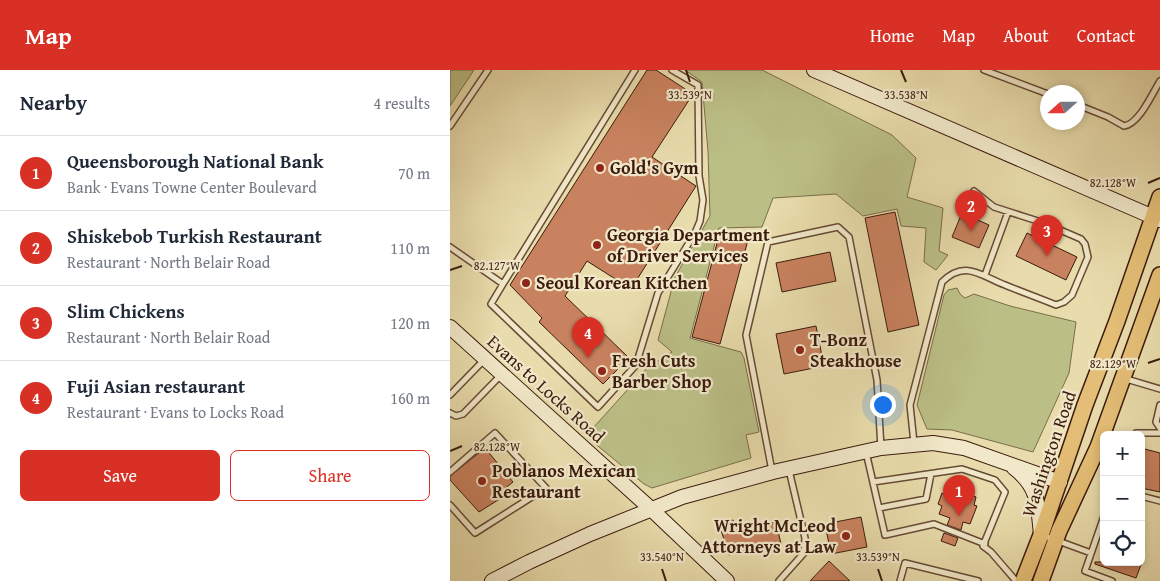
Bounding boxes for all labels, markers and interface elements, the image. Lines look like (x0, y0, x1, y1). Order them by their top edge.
text: Map (25, 18, 72, 53)
text: Home (870, 22, 914, 49)
text: Map (942, 22, 975, 49)
text: About (1003, 22, 1049, 49)
text: Contact (1077, 22, 1135, 49)
north arrow (1040, 85, 1085, 130)
text: 33.539°N (668, 86, 712, 103)
text: 33.538°N (884, 86, 928, 103)
text: Nearby (20, 87, 87, 118)
text: 4 results (373, 91, 430, 115)
text: Queensborough National Bank (67, 147, 323, 175)
place label: Gold's Gym (610, 154, 699, 181)
text: 1 (32, 161, 40, 185)
text: 70 m (398, 161, 430, 185)
marker: Gold's Gym (594, 162, 606, 174)
text: 82.128°W (1090, 174, 1137, 191)
text: Bank · Evans Towne Center Boulevard (67, 175, 317, 199)
pin: 2 (955, 190, 987, 231)
pin: 3 (1031, 215, 1063, 256)
place label: Georgia Department of Driver Services (607, 221, 770, 269)
text: Shiskebob Turkish Restaurant (67, 222, 322, 250)
text: 2 (32, 236, 40, 260)
text: 110 m (390, 236, 430, 260)
marker: Georgia Department of Driver Services (591, 239, 603, 251)
text: Restaurant · North Belair Road (67, 250, 270, 274)
text: 82.127°W (474, 257, 521, 274)
place label: Seoul Korean Kitchen (536, 269, 708, 296)
marker: Seoul Korean Kitchen (520, 277, 532, 289)
text: Slim Chickens (67, 297, 185, 325)
text: 3 (32, 311, 40, 335)
text: 120 m (390, 311, 430, 335)
pin: 4 (572, 317, 604, 358)
text: Restaurant · North Belair Road (67, 325, 270, 349)
place label: T-Bonz Steakhouse (810, 326, 902, 374)
street label: Evans to Locks Road (481, 328, 612, 449)
marker: T-Bonz Steakhouse (794, 344, 806, 356)
place label: Fresh Cuts Barber Shop (612, 347, 711, 395)
text: 82.129°W (1090, 355, 1137, 372)
marker: Fresh Cuts Barber Shop (596, 365, 608, 377)
text: Fuji Asian restaurant (67, 372, 245, 400)
text: 4 (32, 386, 40, 410)
text: 160 m (390, 386, 430, 410)
street label: Washington Road (1014, 387, 1083, 521)
your location (870, 392, 896, 418)
text: Restaurant · Evans to Locks Road (67, 400, 284, 424)
map controls (1100, 431, 1145, 566)
button: + (1100, 431, 1145, 476)
text: 82.128°W (474, 438, 521, 455)
button: Save (20, 450, 220, 501)
button: Share (230, 450, 430, 501)
place label: Poblanos Mexican Restaurant (492, 457, 636, 505)
marker: Poblanos Mexican Restaurant (476, 475, 488, 487)
pin: 1 (943, 475, 975, 516)
button: − (1100, 476, 1145, 521)
place label: Wright McLeod Attorneys at Law (701, 512, 837, 560)
button: locate (1100, 521, 1145, 566)
marker: Wright McLeod Attorneys at Law (840, 530, 852, 542)
text: 33.540°N (640, 548, 684, 565)
text: 33.539°N (856, 548, 900, 565)

